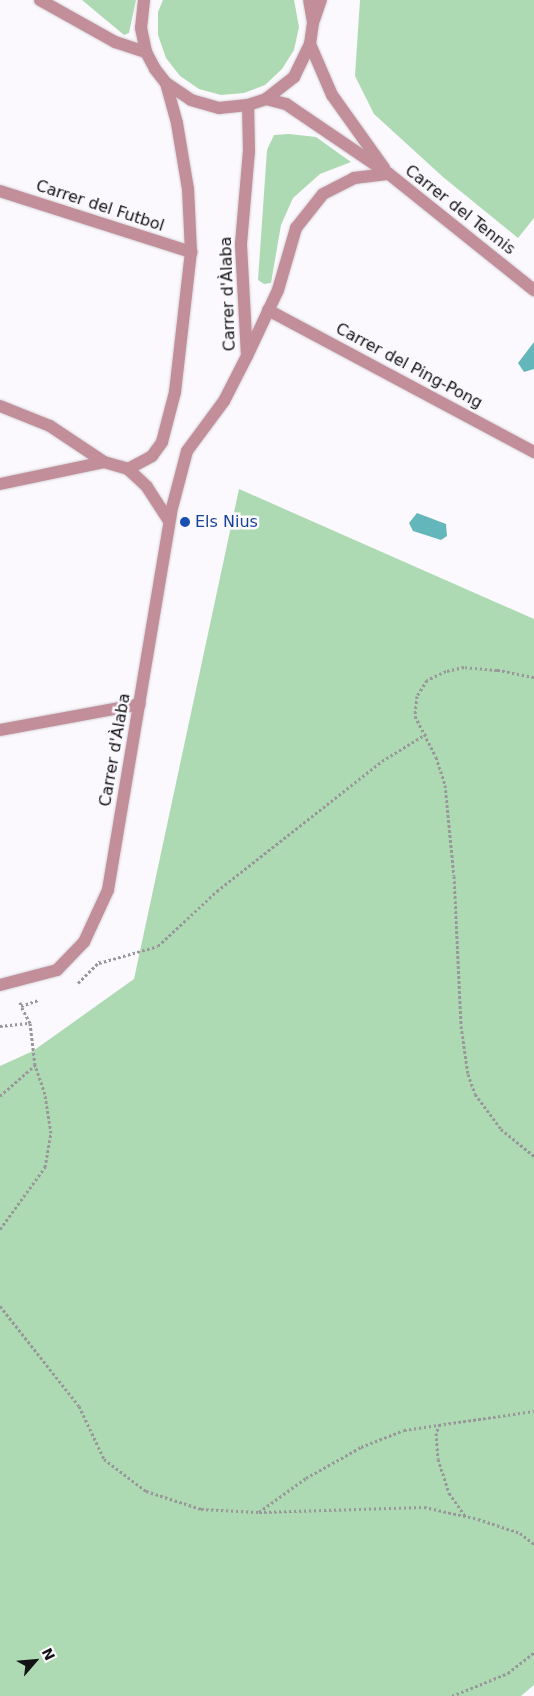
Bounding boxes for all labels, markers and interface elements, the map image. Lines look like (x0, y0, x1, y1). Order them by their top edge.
street label: Carrer del Tennis (401, 161, 519, 259)
street label: Carrer del Futbol (33, 176, 167, 236)
street label: Carrer d'Àlaba (216, 236, 240, 352)
street label: Carrer del Ping-Pong (332, 319, 486, 413)
place label: Els Nius (195, 512, 258, 532)
marker: Els Nius (179, 516, 191, 528)
street label: Carrer d'Àlaba (96, 692, 134, 808)
north arrow (10, 1636, 60, 1686)
text: N (39, 1645, 58, 1663)

